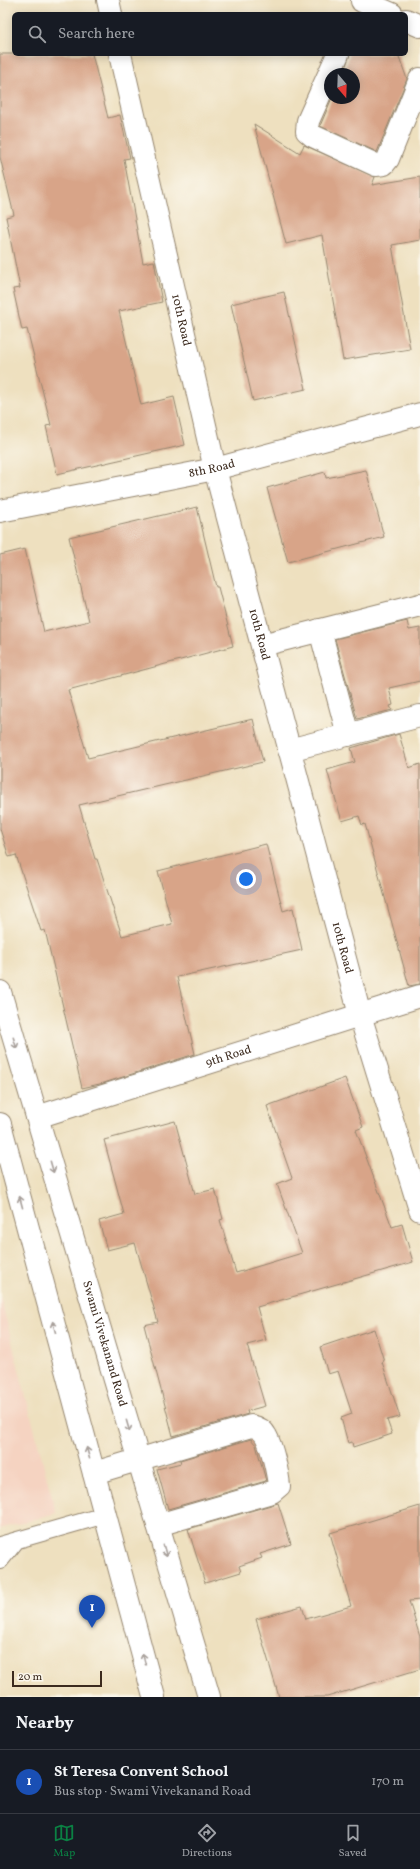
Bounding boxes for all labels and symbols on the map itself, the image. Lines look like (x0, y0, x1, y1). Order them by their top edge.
north arrow (324, 68, 360, 104)
street label: 10th Road (167, 293, 195, 348)
street label: 8th Road (187, 456, 237, 482)
street label: 10th Road (244, 607, 274, 662)
your location (236, 869, 256, 889)
street label: 10th Road (328, 920, 357, 975)
one-way arrow (12, 1036, 19, 1049)
street label: 9th Road (204, 1042, 254, 1071)
one-way arrow (49, 1161, 56, 1174)
one-way arrow (17, 1195, 24, 1208)
street label: Swami Vivekanand Road (78, 1279, 131, 1409)
one-way arrow (50, 1321, 58, 1334)
one-way arrow (125, 1420, 132, 1433)
one-way arrow (84, 1446, 91, 1459)
one-way arrow (162, 1544, 169, 1557)
pin: 1 (79, 1595, 105, 1628)
one-way arrow (140, 1653, 147, 1666)
scale bar (12, 1669, 102, 1688)

